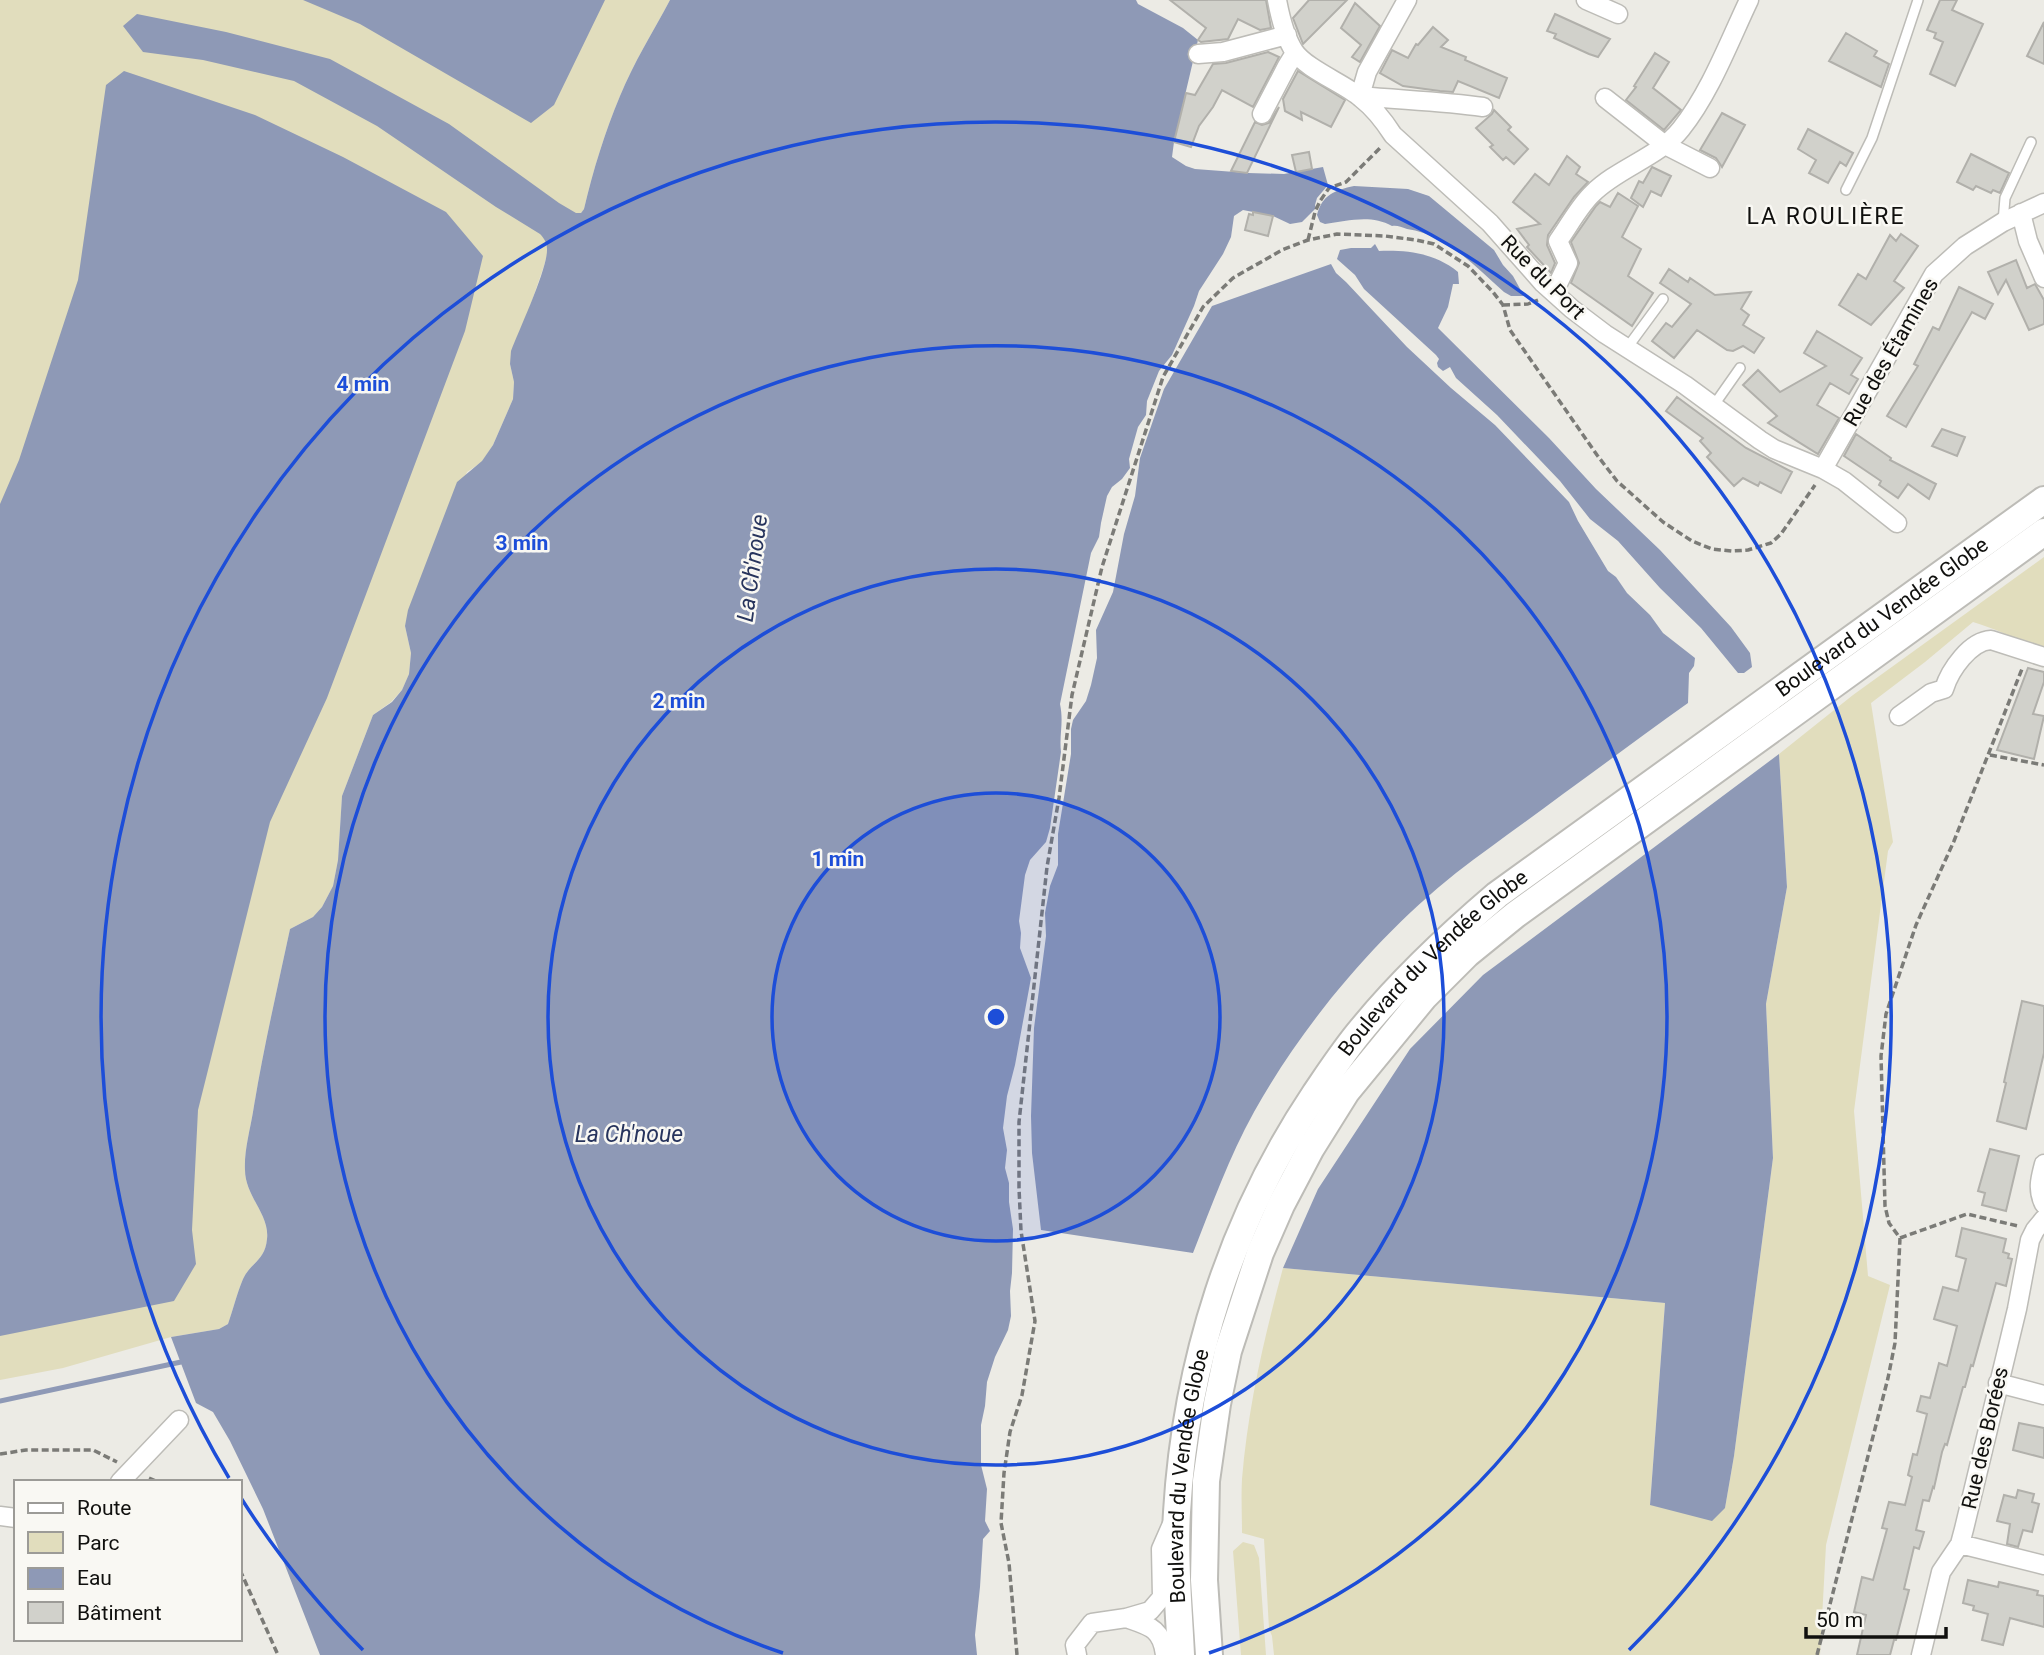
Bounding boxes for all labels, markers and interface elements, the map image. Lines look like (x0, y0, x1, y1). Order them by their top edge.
district label: LA ROULIÈRE (1746, 202, 1906, 230)
street label: Rue du Port (1496, 230, 1590, 324)
street label: Rue des Étamines (1839, 274, 1943, 430)
text: 4 min (337, 372, 389, 396)
water label: La Ch'noue (732, 512, 773, 624)
text: 3 min (496, 531, 548, 555)
street label: Boulevard du Vendée Globe (1771, 532, 1993, 702)
text: 2 min (653, 689, 705, 713)
text: 1 min (812, 847, 864, 871)
street label: Boulevard du Vendée Globe (1333, 865, 1532, 1060)
centre of rings (984, 1005, 1008, 1029)
water label: La Ch'noue (575, 1121, 683, 1148)
street label: Boulevard du Vendée Globe (1164, 1346, 1214, 1604)
street label: Rue des Borées (1957, 1365, 2013, 1511)
legend (14, 1480, 242, 1641)
text: Route (77, 1496, 132, 1520)
text: Parc (77, 1531, 119, 1555)
text: Eau (77, 1566, 112, 1590)
scale bar (1806, 1596, 1946, 1640)
text: Bâtiment (77, 1601, 162, 1625)
text: 50 m (1816, 1608, 1863, 1632)

